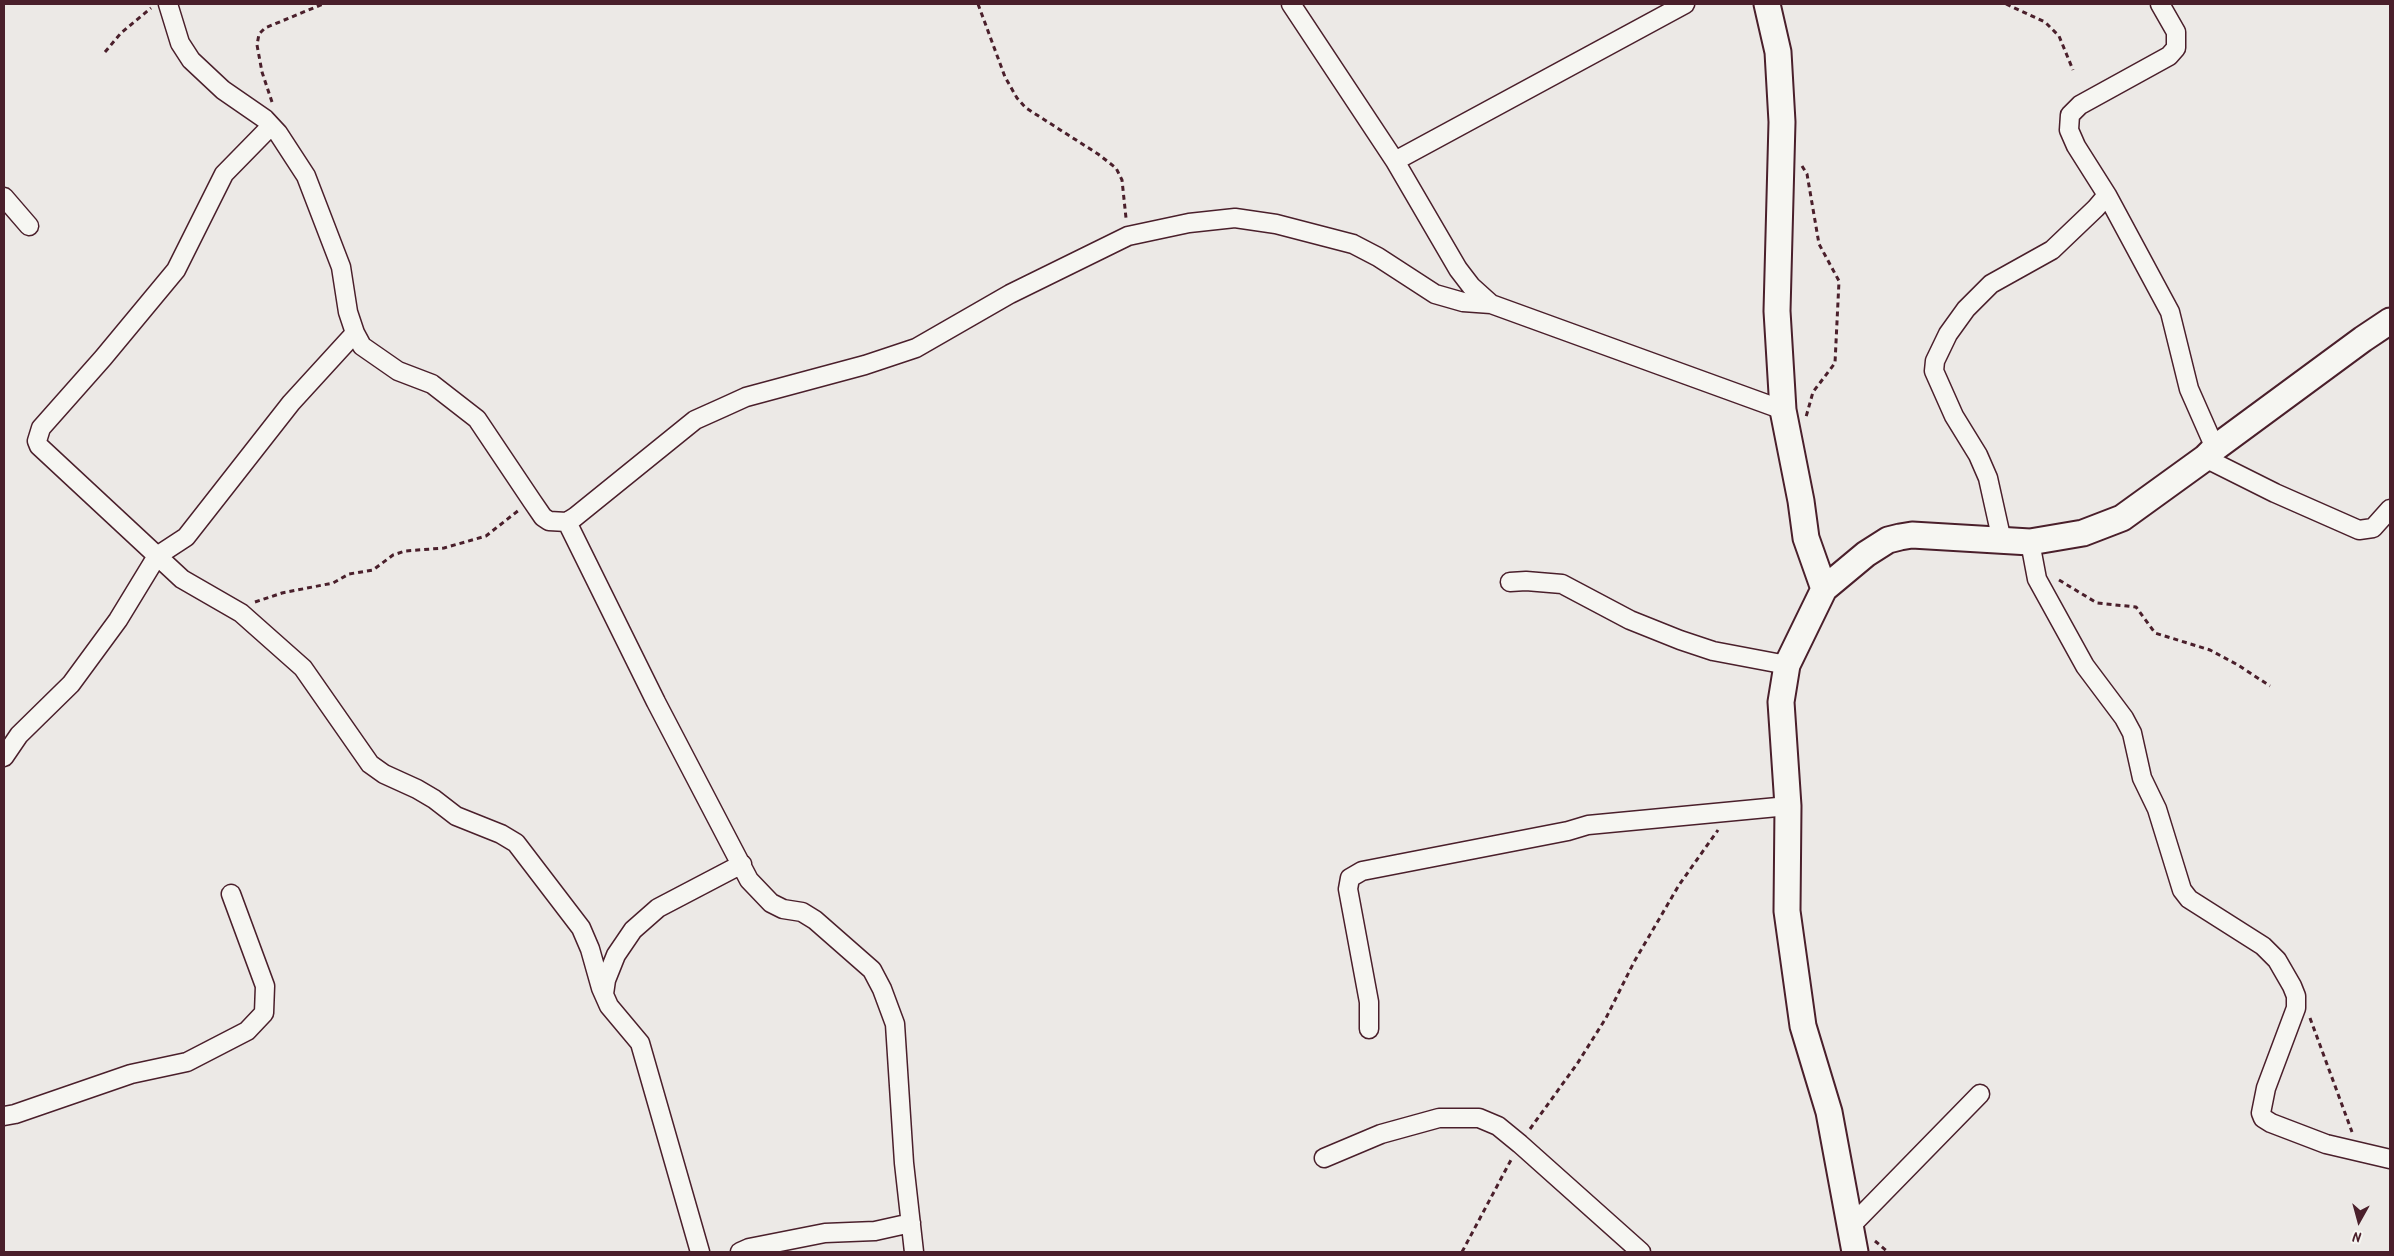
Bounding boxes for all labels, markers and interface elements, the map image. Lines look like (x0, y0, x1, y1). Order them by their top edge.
north arrow (2334, 1196, 2384, 1246)
text: N (2351, 1224, 2363, 1247)

